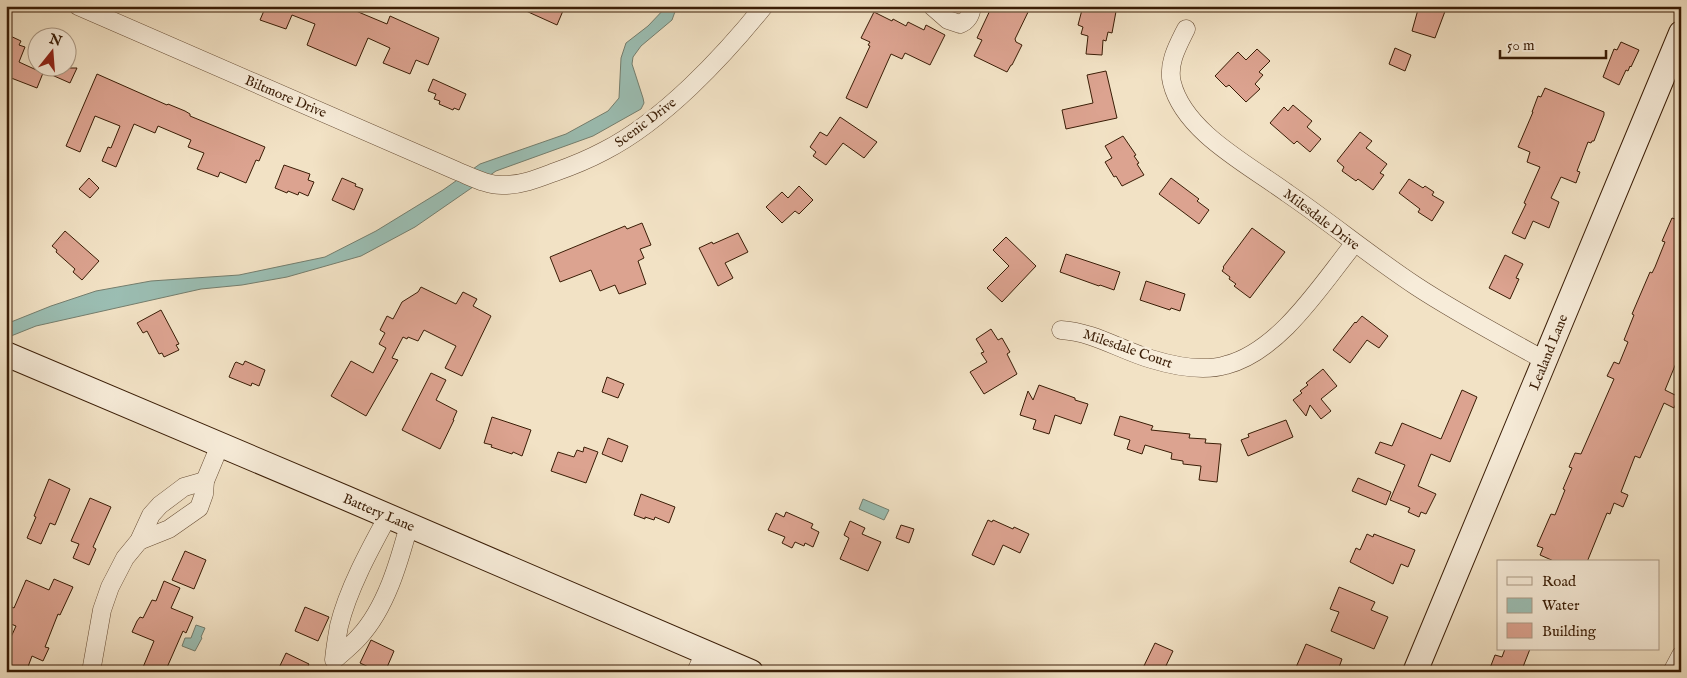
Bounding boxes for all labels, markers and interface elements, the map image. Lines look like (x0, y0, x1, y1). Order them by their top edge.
north arrow (28, 28, 78, 78)
scale bar (1500, 28, 1606, 60)
text: N (46, 30, 64, 51)
text: 50 m (1507, 36, 1535, 55)
street label: Biltmore Drive (242, 72, 330, 122)
street label: Scenic Drive (611, 93, 680, 152)
street label: Milesdale Drive (1279, 185, 1364, 255)
street label: Lealand Lane (1526, 311, 1573, 393)
street label: Milesdale Court (1081, 325, 1175, 373)
street label: Battery Lane (340, 490, 418, 536)
legend (1497, 560, 1660, 650)
text: Road (1542, 572, 1577, 591)
text: Water (1542, 596, 1580, 615)
text: Building (1542, 622, 1597, 641)

